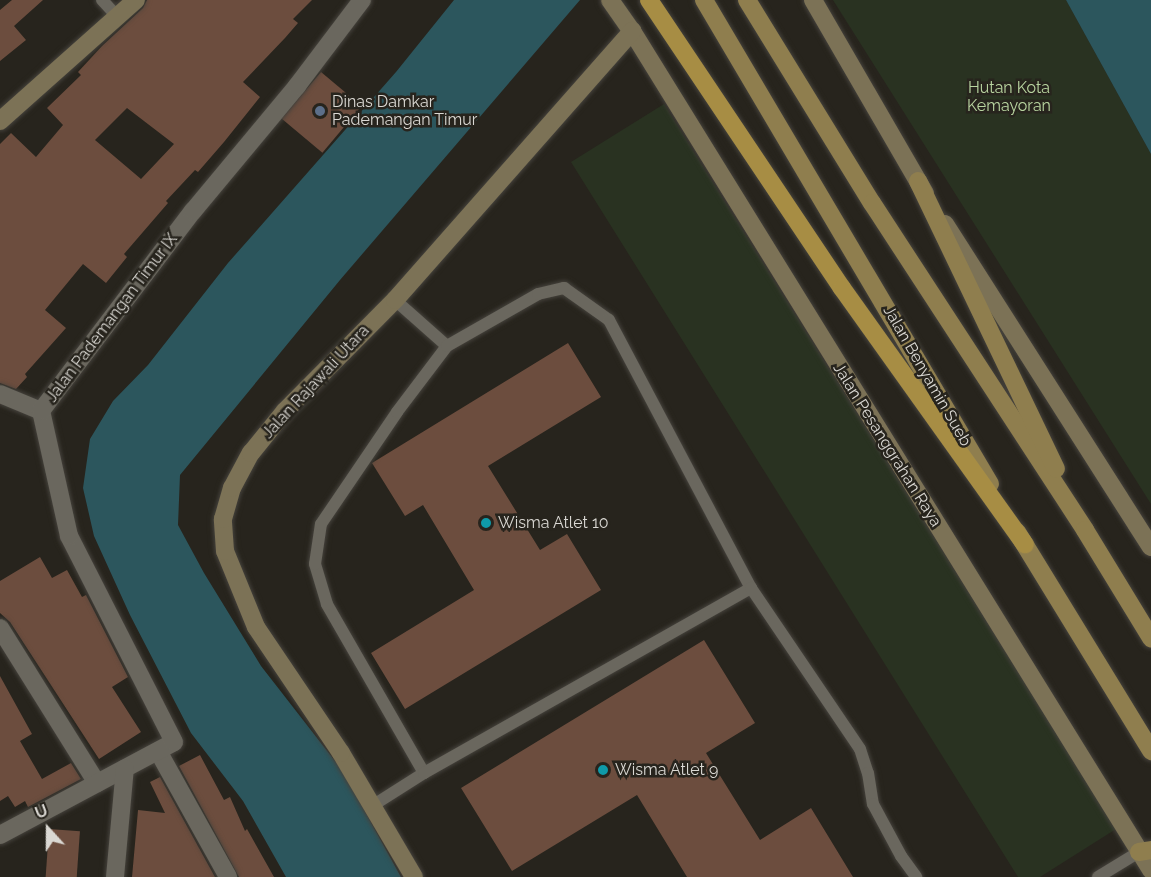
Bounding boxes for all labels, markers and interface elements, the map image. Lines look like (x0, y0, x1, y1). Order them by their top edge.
park label: Hutan Kota Kemayoran (967, 78, 1051, 116)
place label: Dinas Damkar Pademangan Timur (332, 92, 478, 130)
marker: Dinas Damkar Pademangan Timur (313, 104, 327, 118)
street label: Jalan Pademangan Timur IX (42, 230, 182, 406)
street label: Jalan Benyamin Sueb (879, 302, 975, 450)
street label: Jalan Rajawali Utara (259, 321, 373, 443)
street label: Jalan Pesanggrahan Raya (829, 360, 945, 530)
place label: Wisma Atlet 10 (498, 513, 609, 533)
marker: Wisma Atlet 10 (479, 516, 493, 530)
place label: Wisma Atlet 9 (615, 760, 719, 780)
marker: Wisma Atlet 9 (596, 763, 610, 777)
north arrow (18, 799, 78, 859)
text: U (32, 801, 50, 823)

